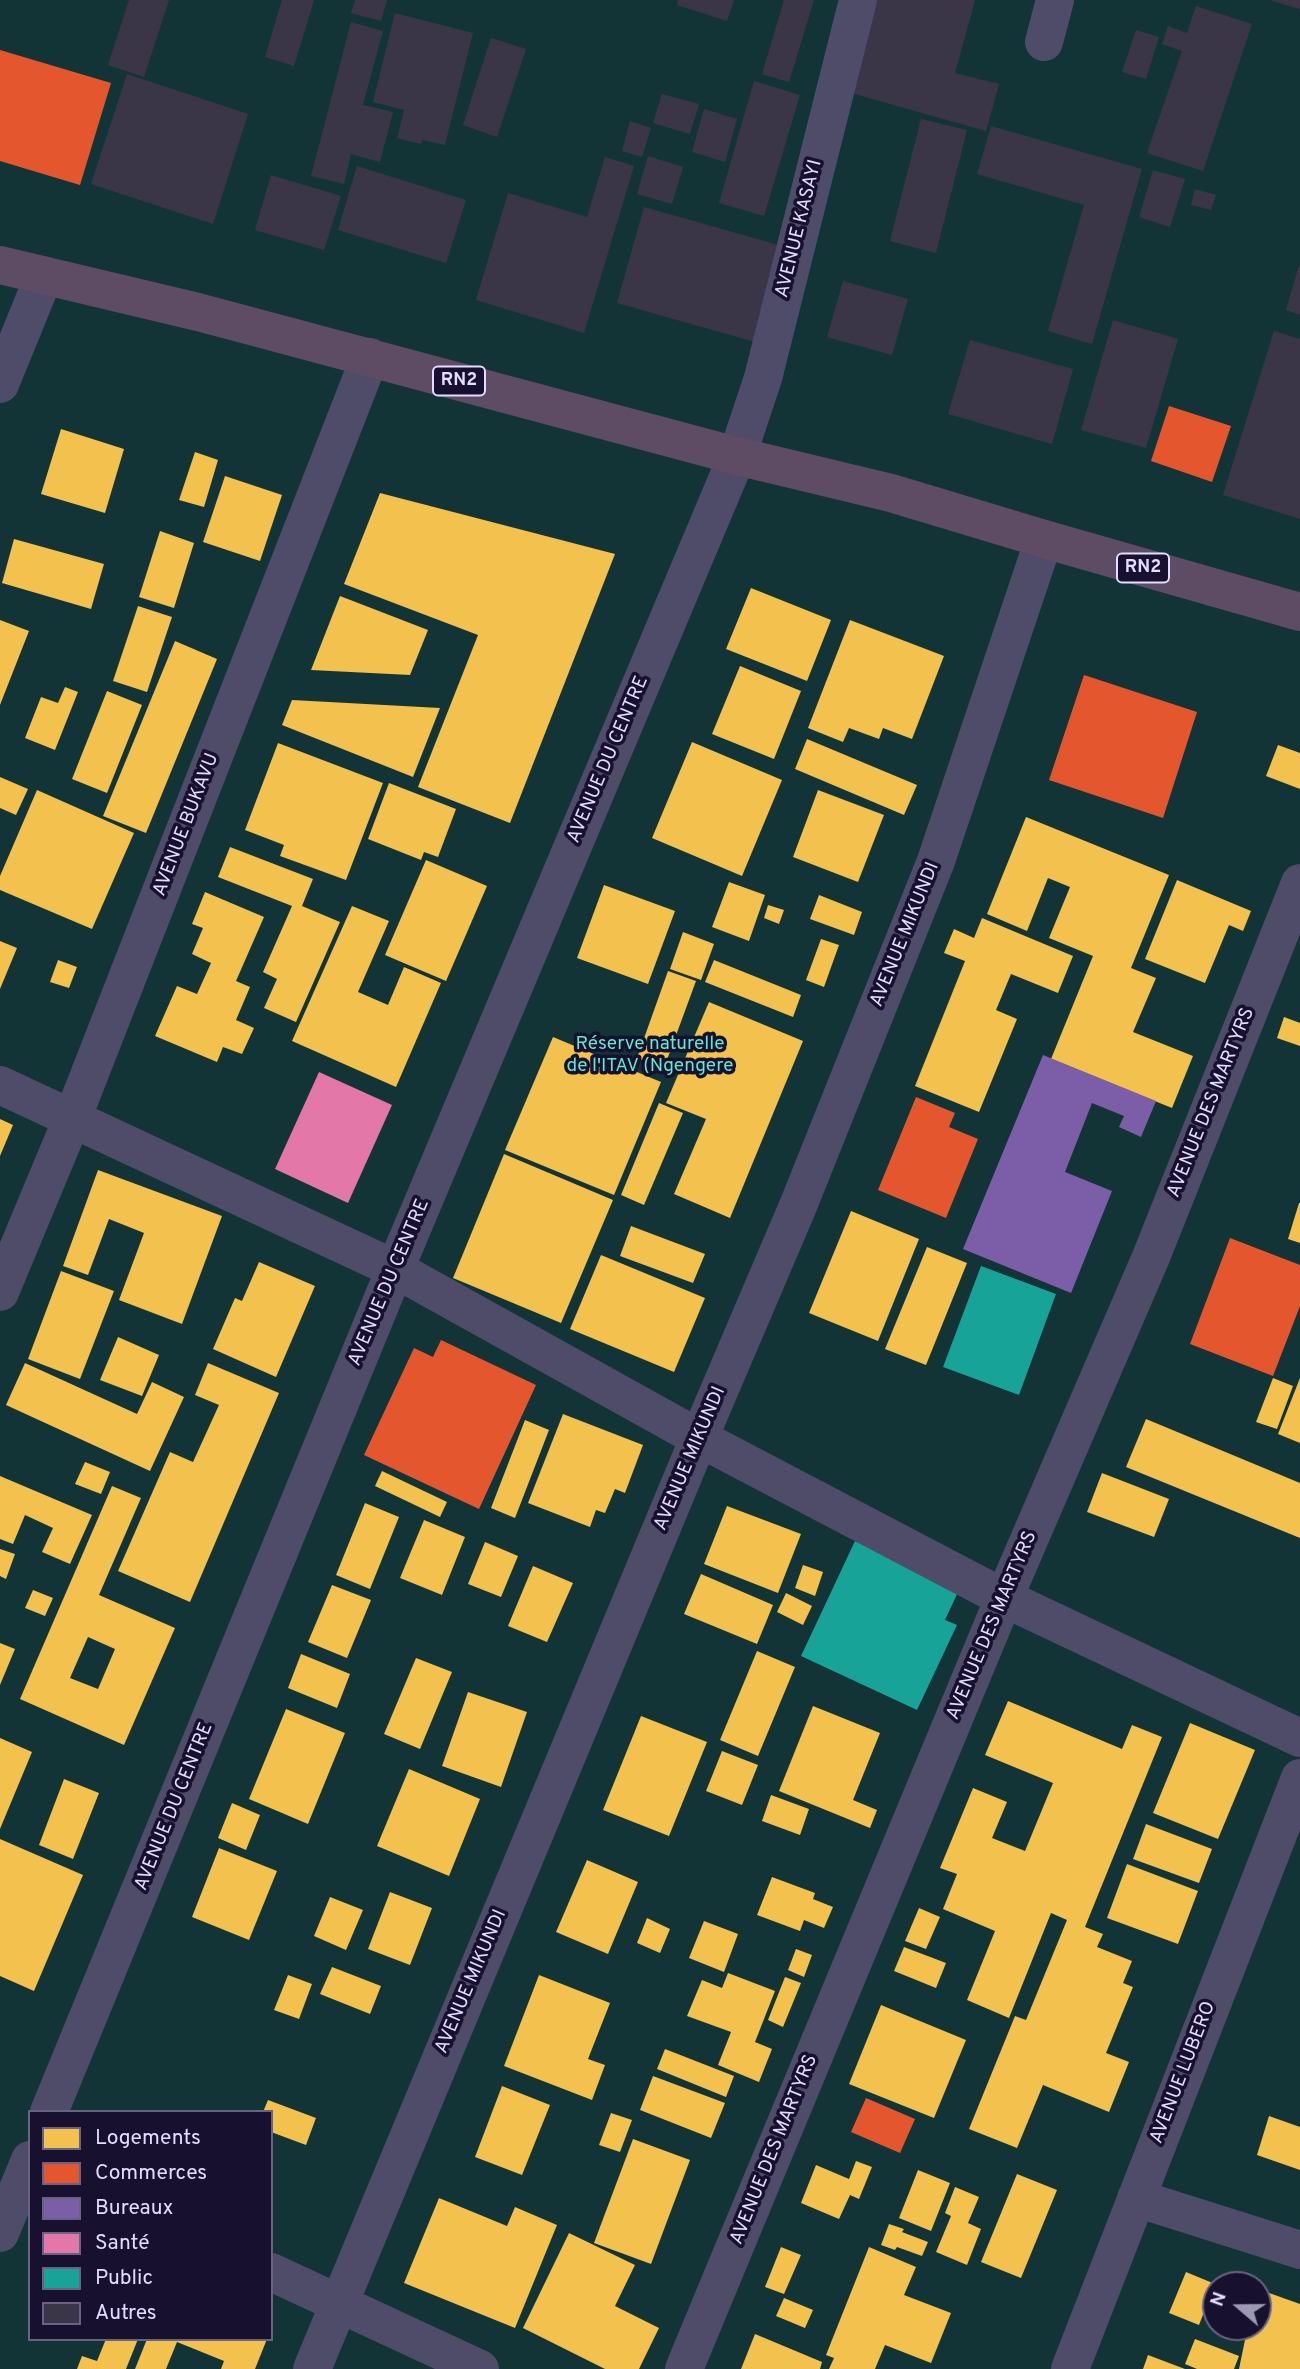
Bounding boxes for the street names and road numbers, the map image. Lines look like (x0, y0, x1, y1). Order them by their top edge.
street label: AVENUE KASAYI (772, 158, 828, 300)
road number: RN2 (433, 366, 485, 396)
road number: RN2 (1117, 554, 1169, 582)
street label: AVENUE DU CENTRE (564, 673, 654, 847)
street label: AVENUE BUKAVU (149, 750, 225, 900)
street label: AVENUE MIKUNDI (867, 859, 945, 1011)
street label: AVENUE DES MARTYRS (1163, 1005, 1261, 1201)
street label: AVENUE DU CENTRE (345, 1196, 435, 1370)
street label: AVENUE MIKUNDI (650, 1384, 732, 1534)
street label: AVENUE DES MARTYRS (943, 1528, 1043, 1724)
street label: AVENUE DU CENTRE (131, 1720, 219, 1894)
street label: AVENUE MIKUNDI (431, 1907, 513, 2057)
street label: AVENUE LUBERO (1146, 1999, 1222, 2147)
street label: AVENUE DES MARTYRS (726, 2052, 824, 2248)

